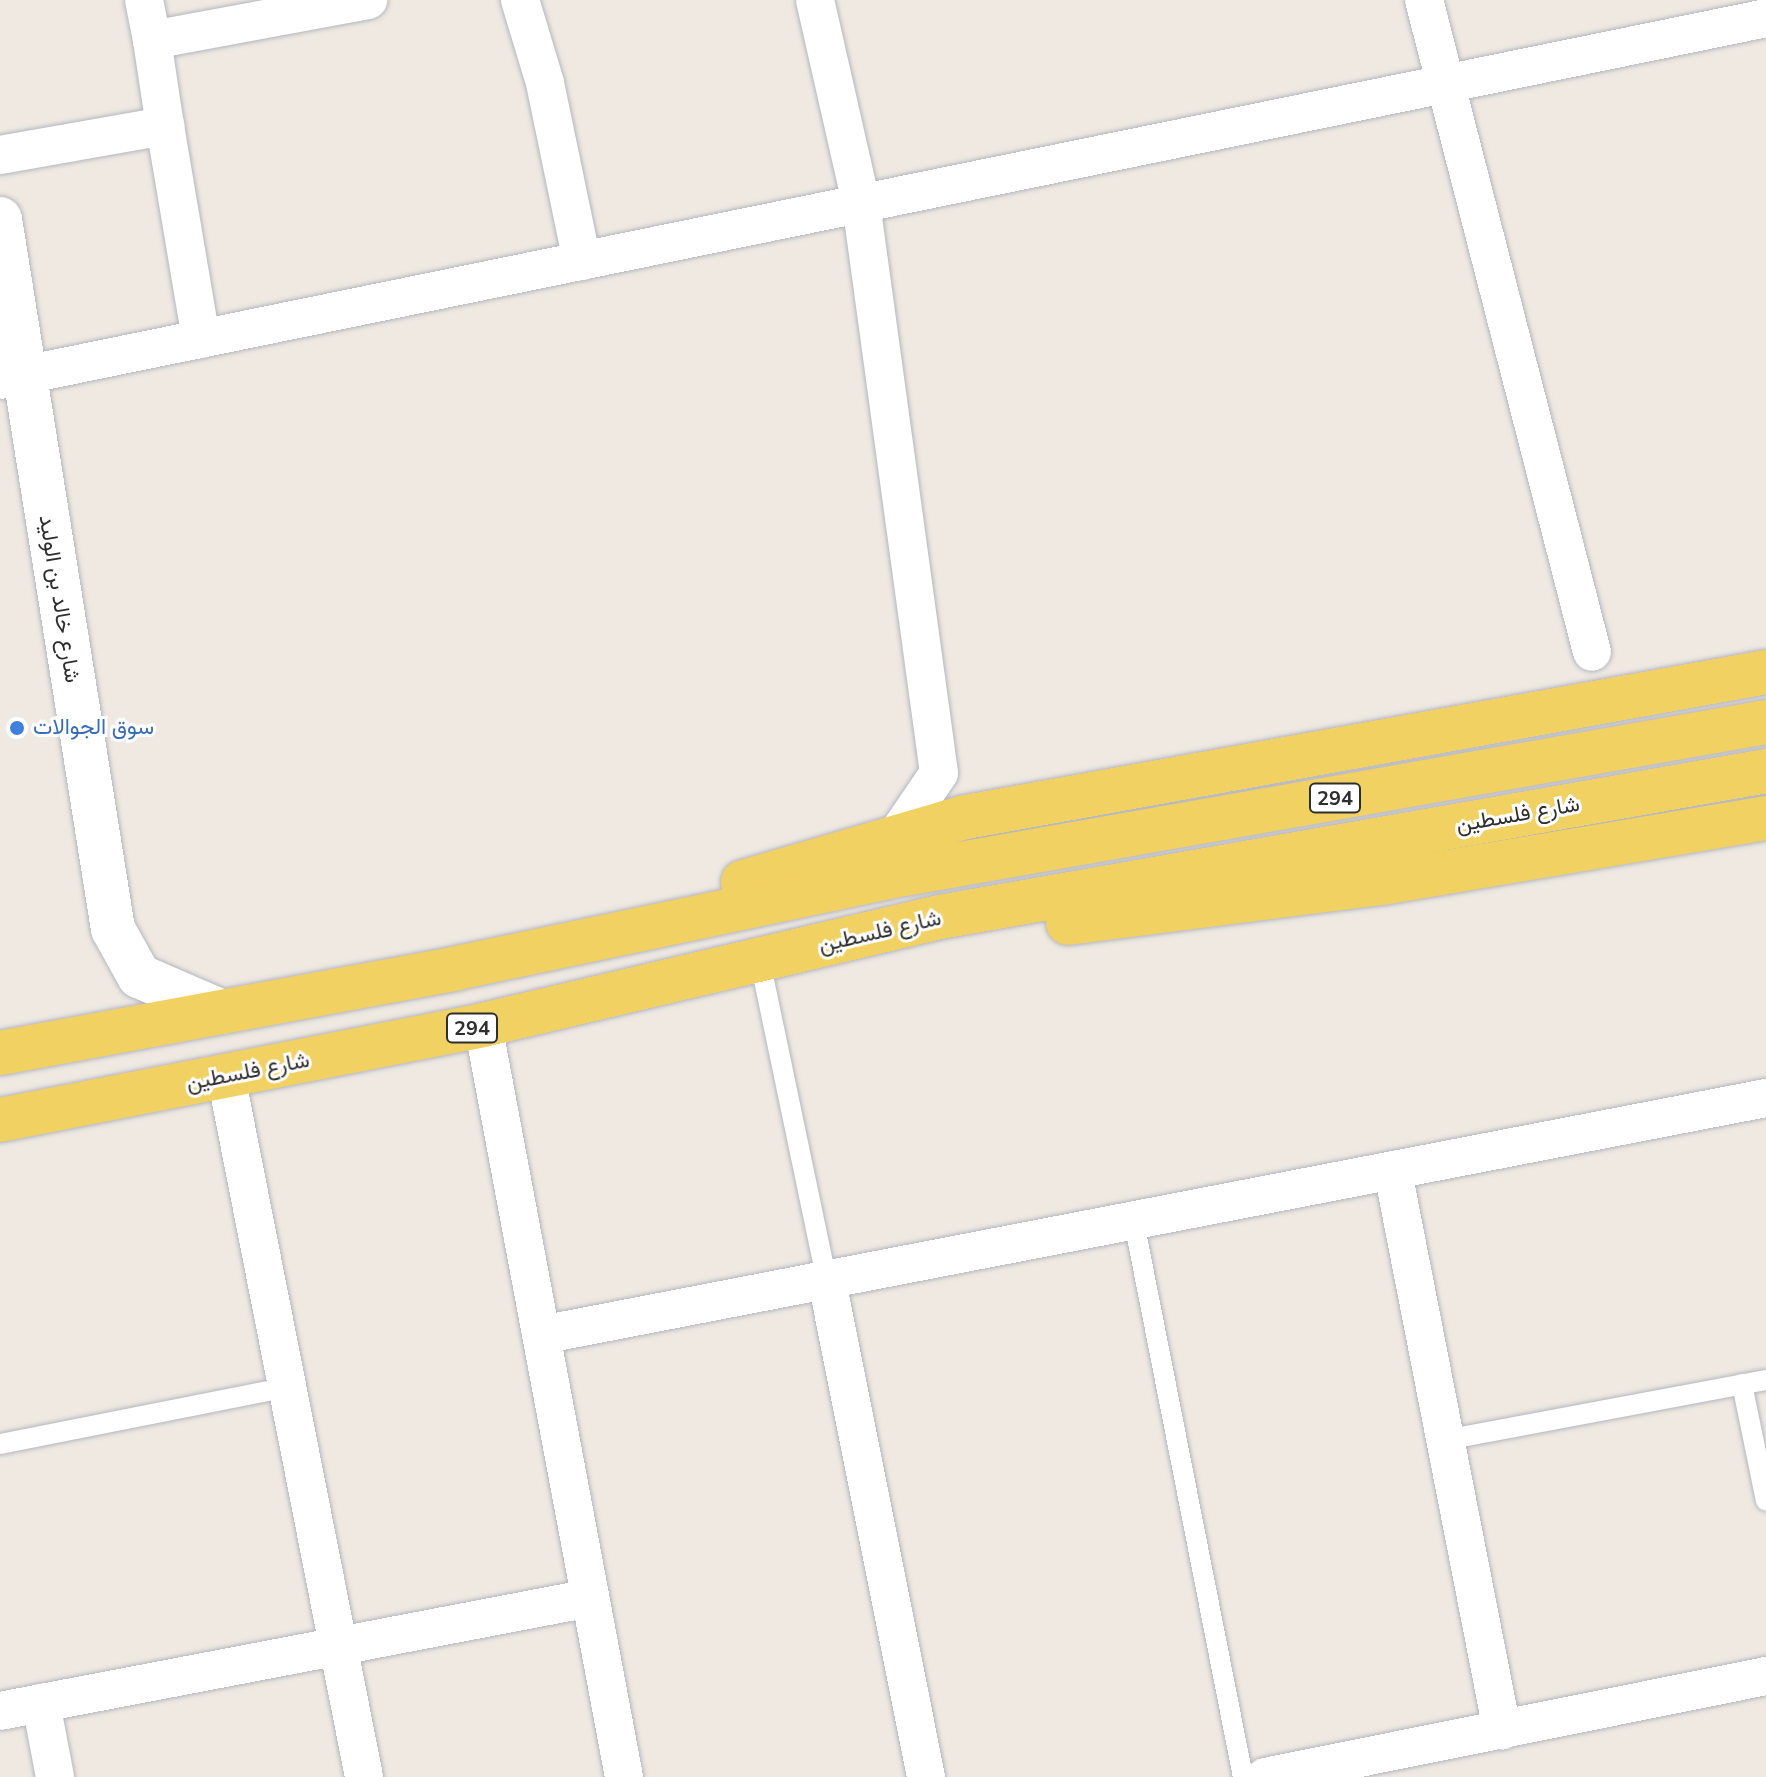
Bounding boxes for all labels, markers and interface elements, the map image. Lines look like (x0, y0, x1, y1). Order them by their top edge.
street label: شارع خالد بن الوليد (33, 513, 85, 685)
place label: سوق الجوالات (33, 715, 154, 741)
marker: سوق الجوالات (8, 719, 26, 737)
road number: 294 (1309, 782, 1361, 814)
street label: شارع فلسطين (1454, 791, 1582, 839)
street label: شارع فلسطين (816, 905, 944, 959)
road number: 294 (446, 1012, 498, 1044)
street label: شارع فلسطين (184, 1047, 312, 1097)

